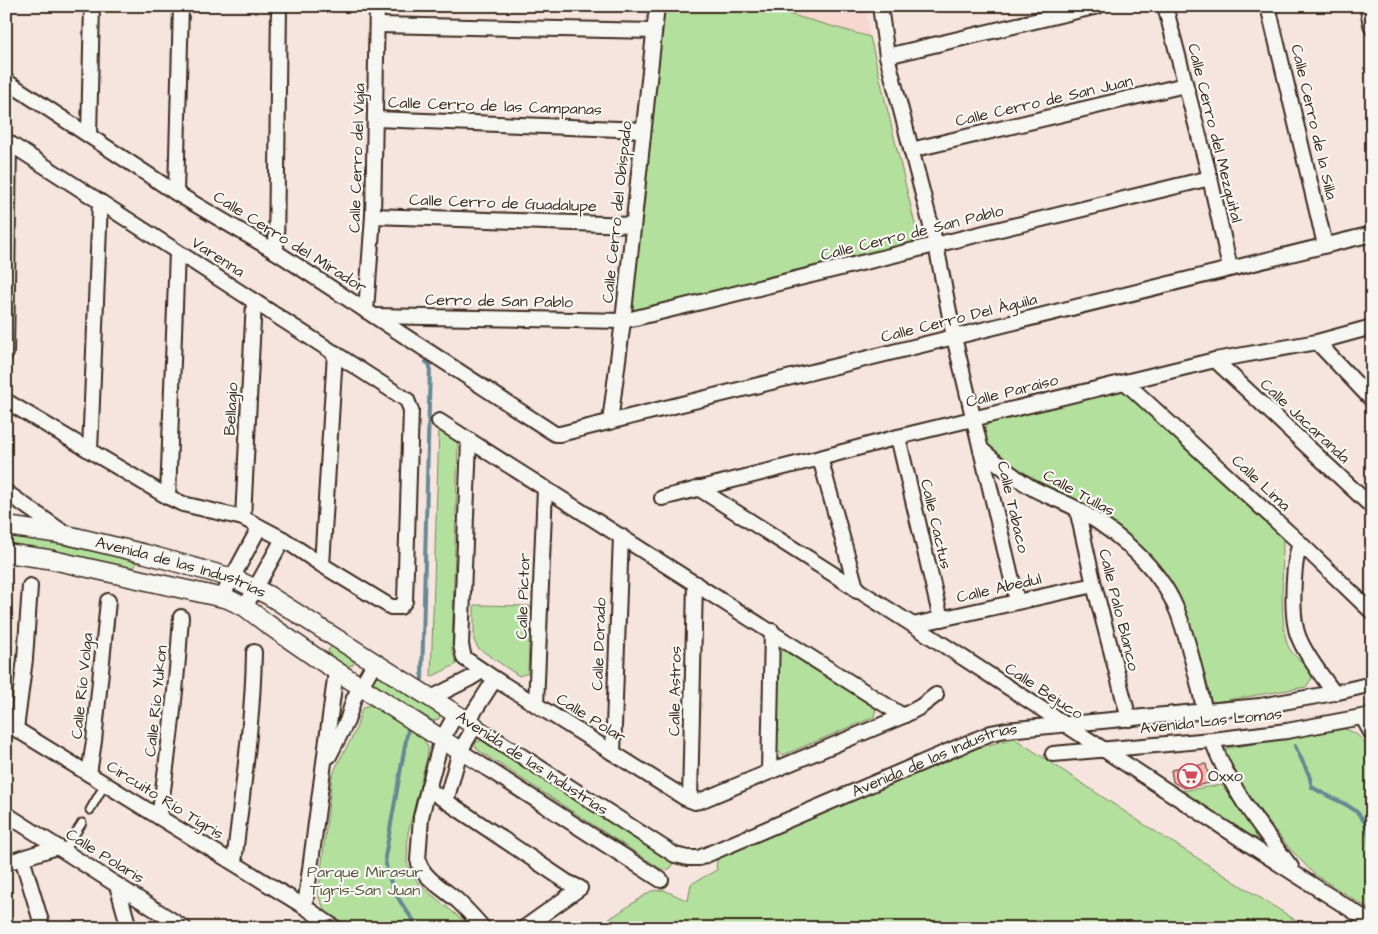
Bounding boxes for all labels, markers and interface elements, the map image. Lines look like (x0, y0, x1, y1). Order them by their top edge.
street label: Calle Cerro del Mezquital (1182, 41, 1248, 225)
street label: Calle Cerro de la Silla (1285, 42, 1343, 202)
street label: Calle Cerro de San Juan (953, 70, 1135, 132)
street label: Calle Cerro del Vigía (343, 83, 372, 233)
street label: Calle Cerro de las Campanas (388, 91, 602, 121)
street label: Calle Cerro del Obispado (597, 120, 637, 304)
street label: Calle Cerro del Mirador (209, 186, 371, 298)
street label: Calle Cerro de Guadalupe (409, 189, 598, 217)
street label: Calle Cerro de San Pablo (818, 200, 1006, 266)
street label: Varenna (187, 231, 249, 283)
street label: Calle Cerro Del Águila (879, 288, 1040, 349)
street label: Cerro de San Pablo (425, 289, 573, 313)
street label: Calle Paraíso (964, 369, 1060, 413)
street label: Calle Jacaranda (1255, 373, 1355, 469)
street label: Bellagio (219, 382, 244, 436)
street label: Calle Lima (1227, 450, 1295, 516)
street label: Calle Tabaco (992, 459, 1034, 555)
street label: Calle Tullas (1039, 464, 1119, 522)
street label: Calle Cactus (915, 477, 957, 571)
street label: Avenida de las Industrias (93, 531, 270, 603)
street label: Calle Palo Blanco (1093, 547, 1145, 673)
street label: Calle Pictor (510, 552, 536, 640)
street label: Calle Abedul (954, 568, 1044, 608)
street label: Calle Dorado (586, 597, 612, 691)
street label: Calle Río Volga (65, 632, 100, 740)
street label: Calle Río Yukon (139, 644, 173, 758)
street label: Calle Astros (663, 646, 687, 736)
street label: Calle Bejuco (1000, 657, 1088, 725)
street label: Calle Polar (552, 688, 630, 748)
street label: Avenida Las Lomas (1139, 703, 1283, 739)
street label: Avenida de las Industrias (452, 705, 612, 821)
street label: Avenida de las Industrias (848, 718, 1018, 802)
street label: Circuito Río Tigris (102, 755, 228, 846)
supermarket icon: Oxxo (1177, 763, 1203, 789)
place label: Oxxo (1208, 765, 1243, 787)
street label: Calle Polaris (62, 823, 148, 889)
park label: Parque Mirasur Tigris-San Juan (307, 861, 423, 902)

